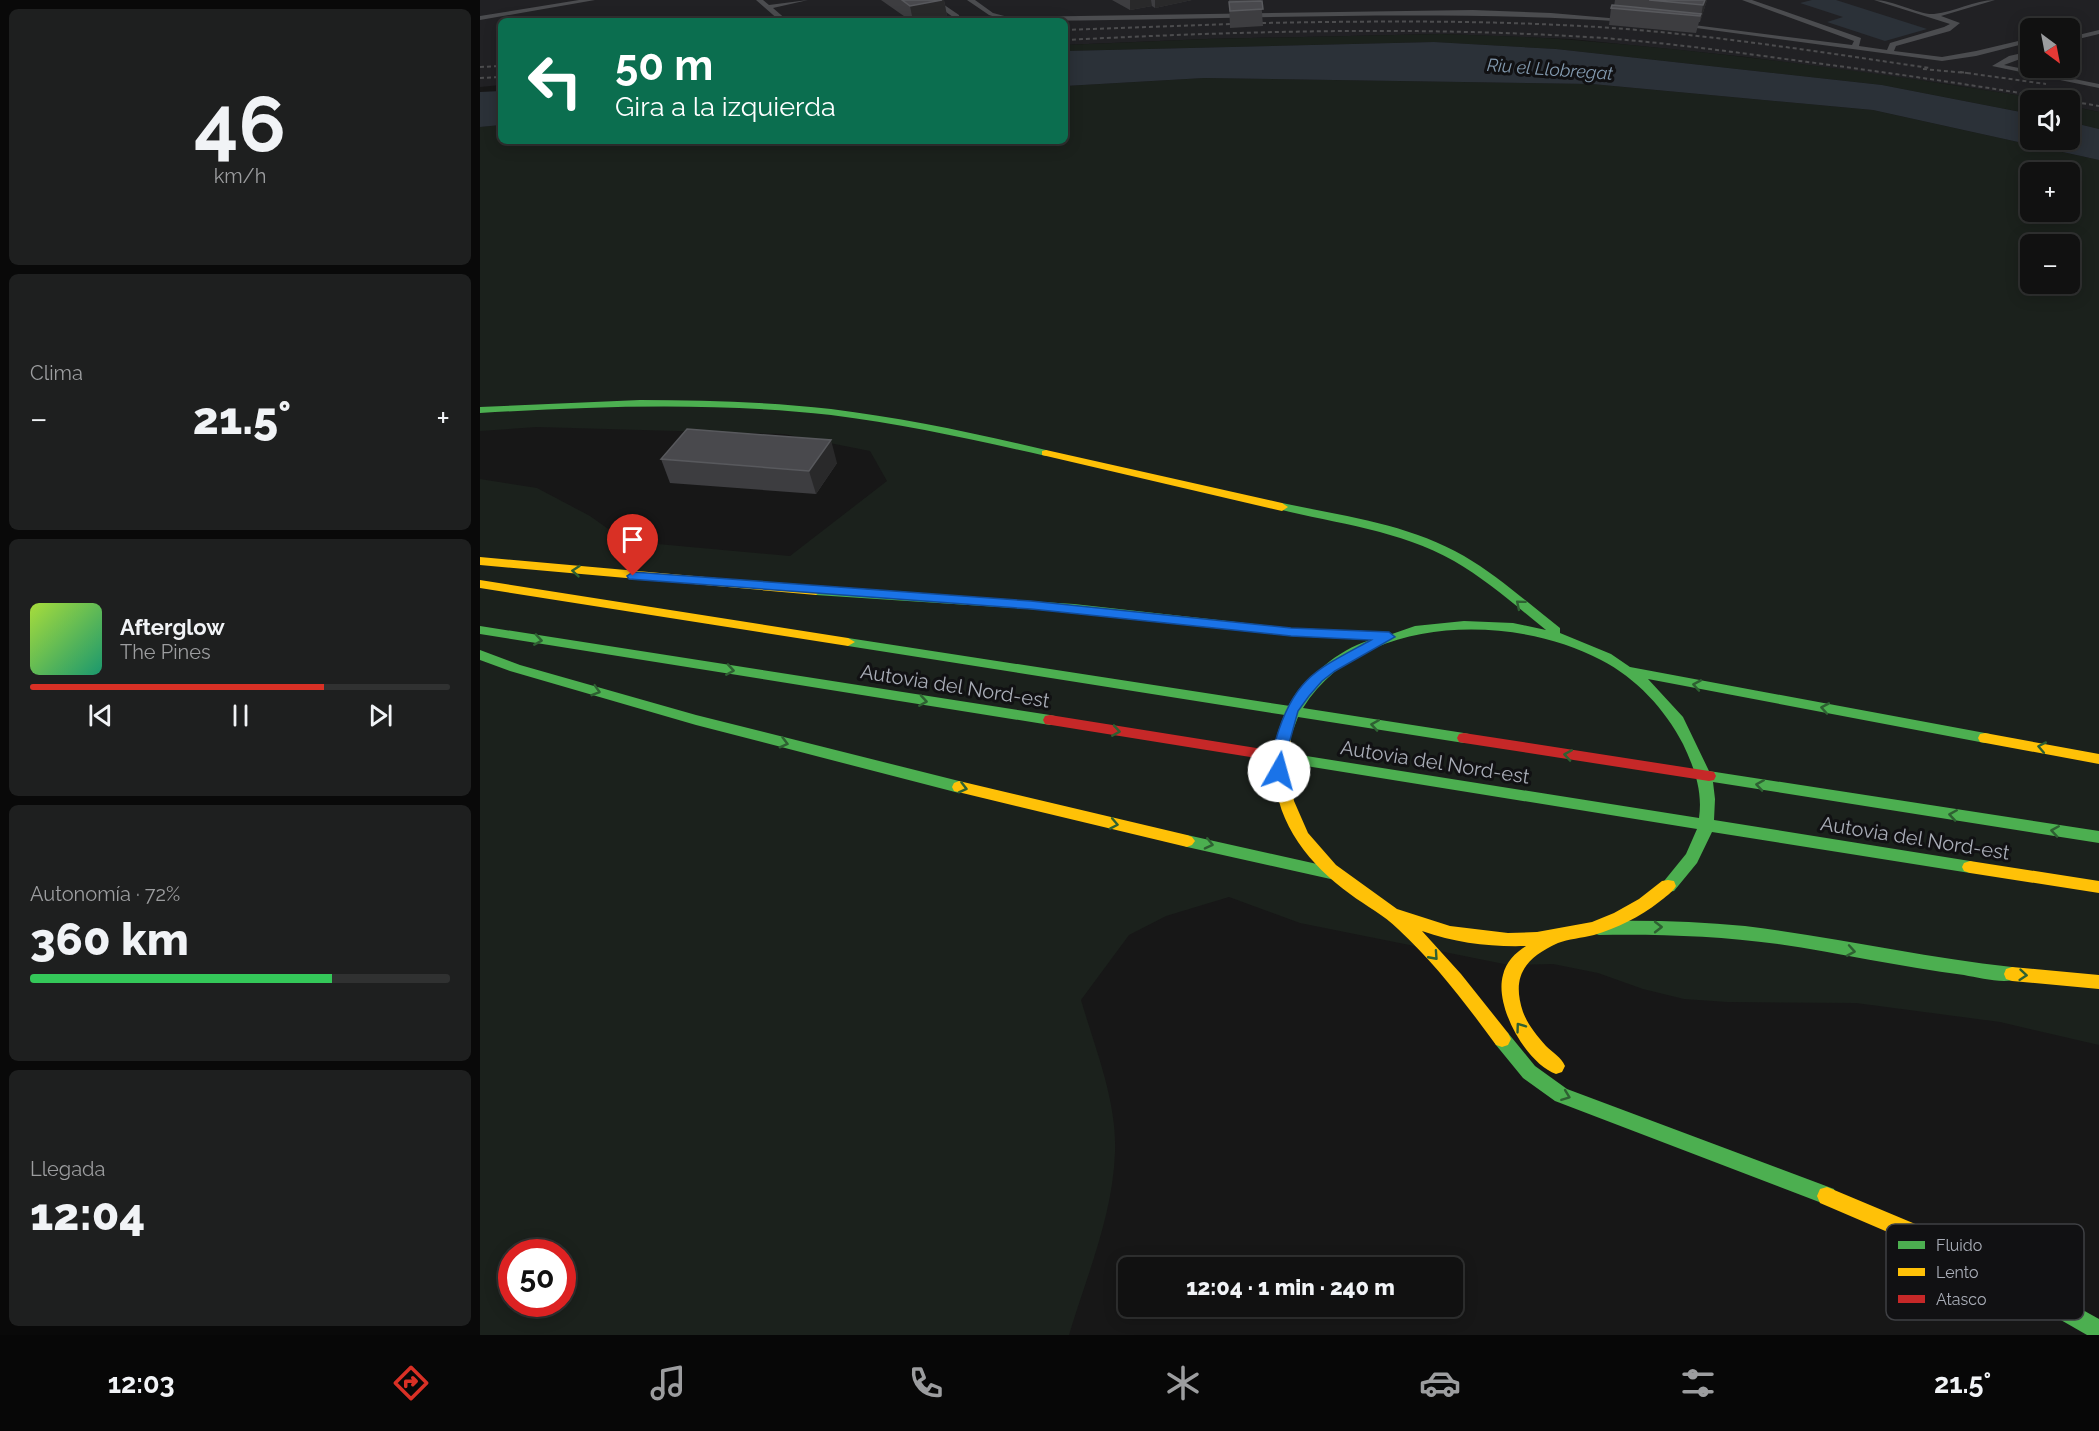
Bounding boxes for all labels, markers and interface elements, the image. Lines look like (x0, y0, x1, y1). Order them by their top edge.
north arrow (2020, 18, 2080, 78)
map controls (2020, 18, 2080, 294)
text: 50 m (615, 41, 713, 90)
icon: left (516, 42, 594, 120)
water label: Riu el Llobregat (1486, 54, 1614, 84)
text: 46 (194, 79, 286, 170)
button: sound (2020, 90, 2080, 150)
text: Gira a la izquierda (615, 91, 836, 122)
button: + (2020, 162, 2080, 222)
text: km/h (214, 164, 266, 188)
button: − (2020, 234, 2080, 294)
text: Clima (30, 361, 83, 385)
text: 21.5° (193, 392, 291, 445)
text: − (30, 399, 48, 438)
text: + (436, 399, 450, 438)
pin (607, 514, 658, 576)
icon: arrive (616, 523, 649, 556)
one-way arrow (571, 565, 580, 578)
one-way arrow (1516, 600, 1527, 611)
text: Afterglow (120, 614, 225, 640)
one-way arrow (533, 633, 542, 645)
text: The Pines (120, 640, 211, 664)
street label: Autovia del Nord-est (859, 659, 1052, 713)
one-way arrow (725, 663, 735, 676)
one-way arrow (1692, 680, 1702, 692)
one-way arrow (590, 684, 601, 696)
one-way arrow (918, 694, 928, 706)
icon: previous (84, 699, 117, 732)
icon: pause (224, 699, 257, 732)
icon: next (364, 699, 397, 732)
one-way arrow (1820, 702, 1830, 715)
one-way arrow (1370, 720, 1379, 732)
one-way arrow (1111, 725, 1120, 737)
one-way arrow (779, 735, 789, 748)
street label: Autovia del Nord-est (1339, 735, 1532, 789)
position arrow (1247, 739, 1311, 803)
one-way arrow (2037, 741, 2047, 754)
one-way arrow (1563, 749, 1573, 762)
one-way arrow (1756, 779, 1766, 792)
one-way arrow (958, 781, 968, 794)
one-way arrow (1948, 809, 1958, 822)
street label: Autovia del Nord-est (1819, 811, 2012, 865)
one-way arrow (1109, 817, 1119, 830)
one-way arrow (2050, 825, 2059, 837)
one-way arrow (1204, 837, 1214, 850)
text: Autonomía · 72% (30, 882, 180, 906)
text: 360 km (30, 913, 189, 966)
one-way arrow (1653, 921, 1662, 933)
one-way arrow (1846, 944, 1856, 956)
one-way arrow (1426, 949, 1437, 960)
one-way arrow (2019, 968, 2028, 981)
one-way arrow (1516, 1023, 1527, 1034)
one-way arrow (1560, 1089, 1571, 1101)
text: Llegada (30, 1157, 105, 1181)
text: 12:04 (30, 1188, 145, 1241)
legend (1886, 1224, 2084, 1320)
text: Fluido (1936, 1236, 1982, 1255)
speed limit sign: 50 (498, 1239, 576, 1317)
text: Lento (1936, 1263, 1979, 1282)
text: 12:04 · 1 min · 240 m (1186, 1274, 1395, 1300)
text: Atasco (1936, 1290, 1987, 1309)
icon: directions (390, 1362, 432, 1404)
icon: music (647, 1362, 689, 1404)
icon: phone (905, 1362, 947, 1404)
icon: climate (1162, 1362, 1204, 1404)
icon: car (1419, 1362, 1461, 1404)
icon: filters (1677, 1362, 1719, 1404)
text: 12:03 (108, 1368, 175, 1399)
text: 21.5° (1934, 1368, 1991, 1399)

